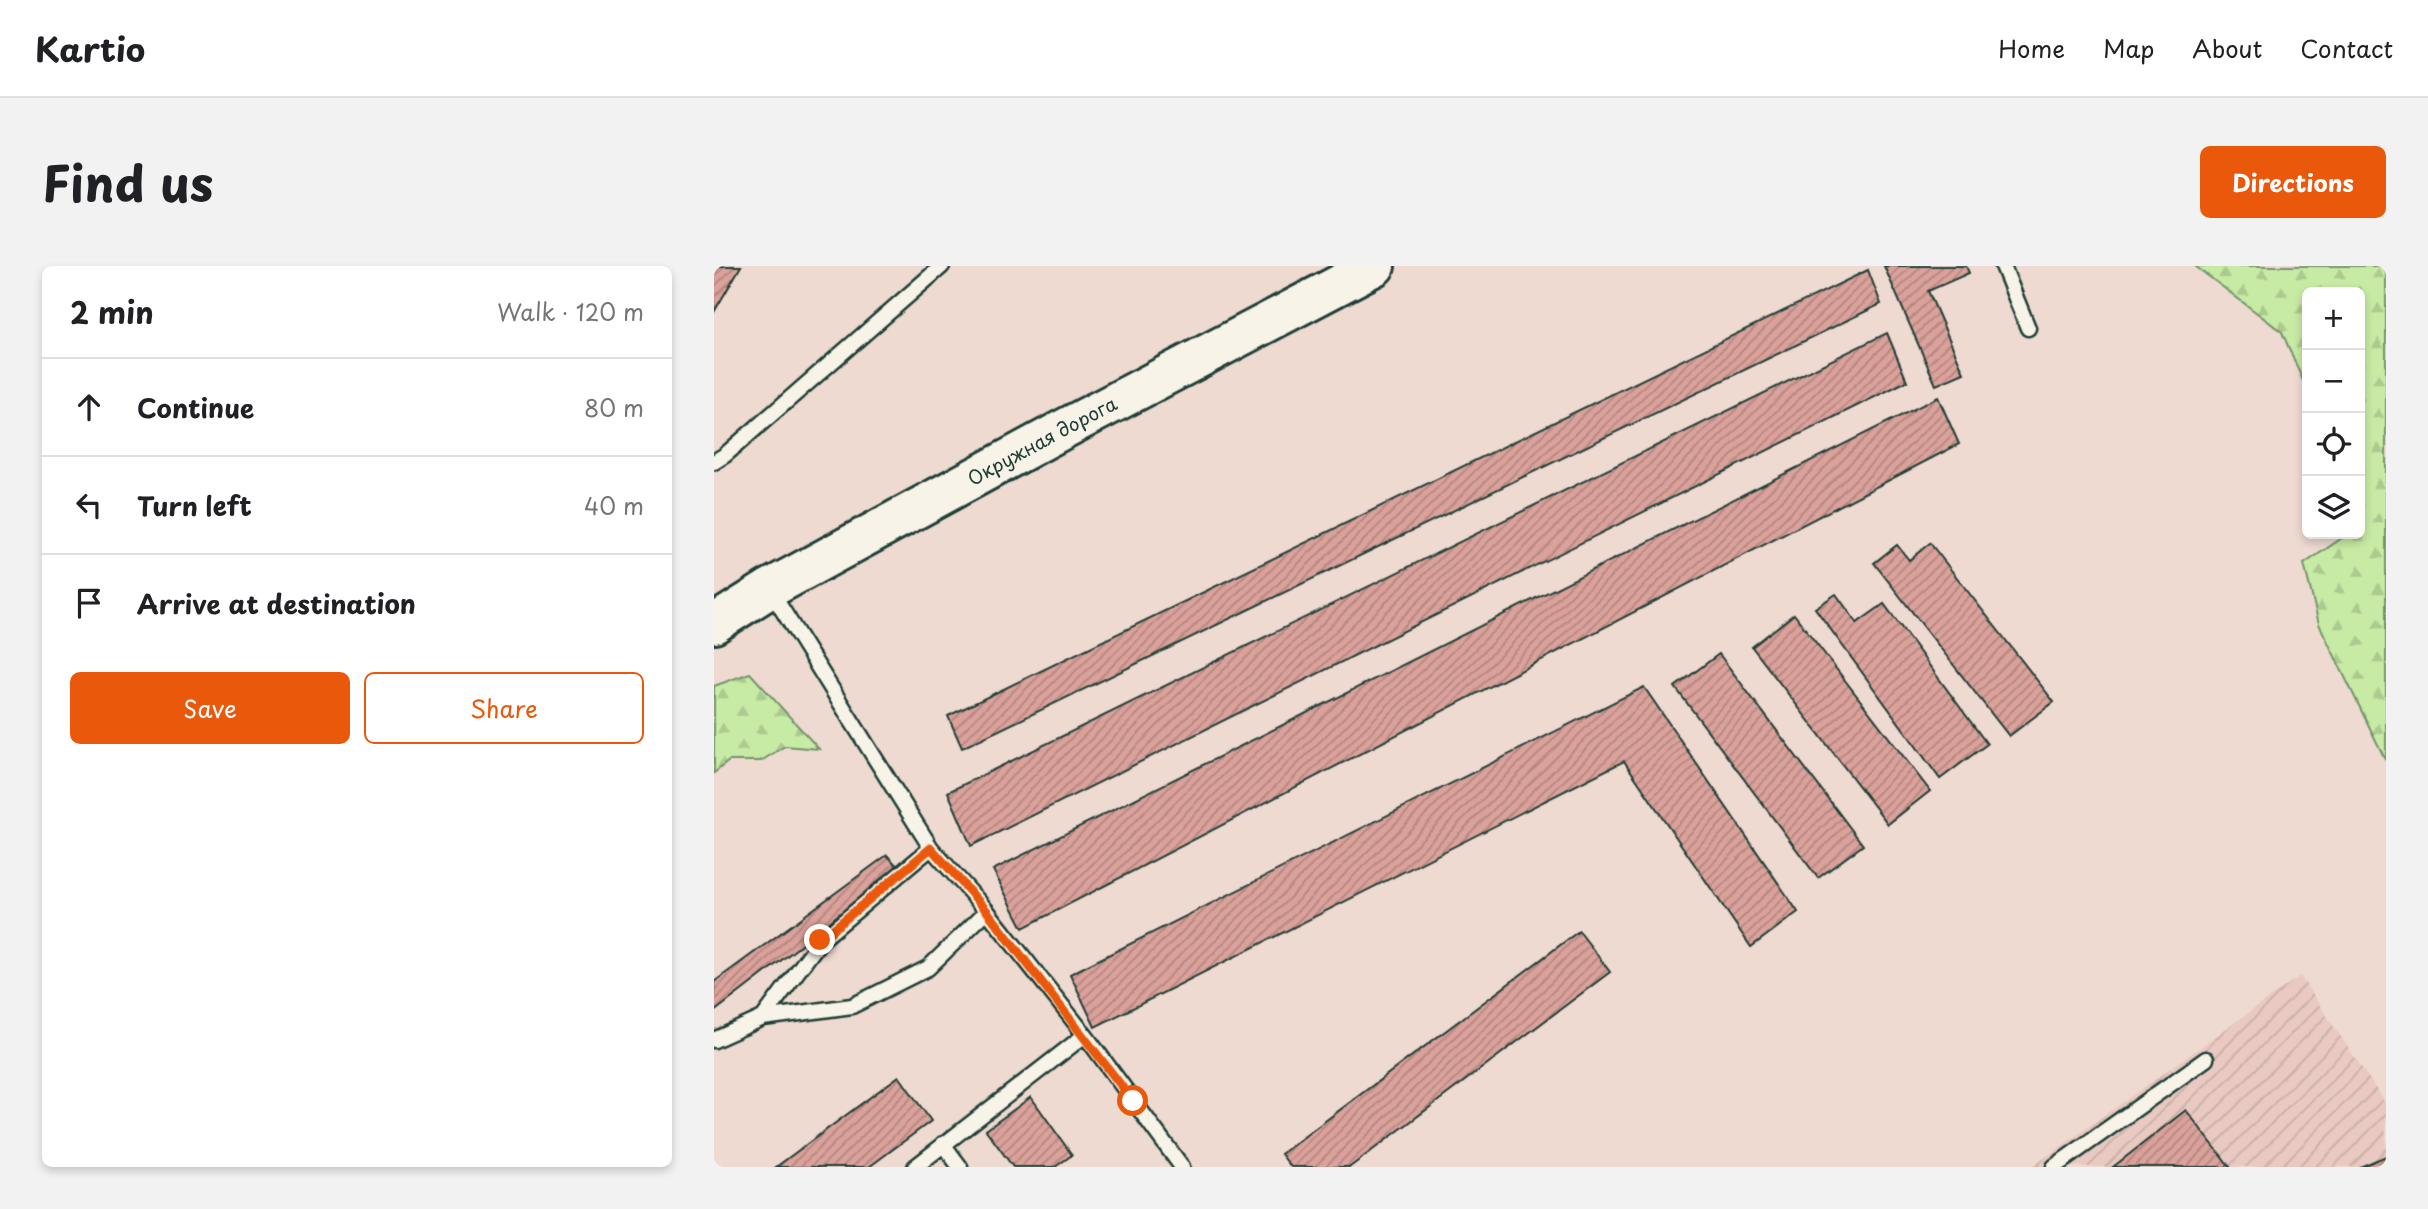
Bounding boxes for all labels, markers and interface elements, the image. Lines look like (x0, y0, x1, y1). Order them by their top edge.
text: Kartio (35, 23, 145, 73)
text: Home (1998, 30, 2065, 66)
text: Map (2103, 30, 2154, 66)
text: About (2192, 30, 2262, 66)
text: Contact (2300, 30, 2393, 66)
text: Find us (42, 145, 213, 219)
button: Directions (2200, 146, 2386, 218)
map controls (2302, 287, 2365, 539)
button: + (2302, 287, 2365, 350)
text: 2 min (70, 289, 154, 334)
text: Walk · 120 m (497, 294, 644, 329)
button: − (2302, 350, 2365, 413)
icon: ahead (70, 388, 108, 426)
text: Continue (137, 388, 254, 427)
street label: Окружная дорога (962, 389, 1122, 492)
text: 80 m (584, 390, 644, 425)
button: locate (2302, 413, 2365, 476)
button: layers (2302, 476, 2365, 539)
icon: left (70, 486, 108, 524)
text: Turn left (137, 486, 252, 525)
text: 40 m (584, 488, 644, 523)
icon: arrive (70, 584, 108, 622)
text: Arrive at destination (137, 584, 416, 623)
button: Save (70, 672, 350, 744)
button: Share (364, 672, 644, 744)
route end (804, 924, 835, 955)
route start (1117, 1085, 1148, 1116)

